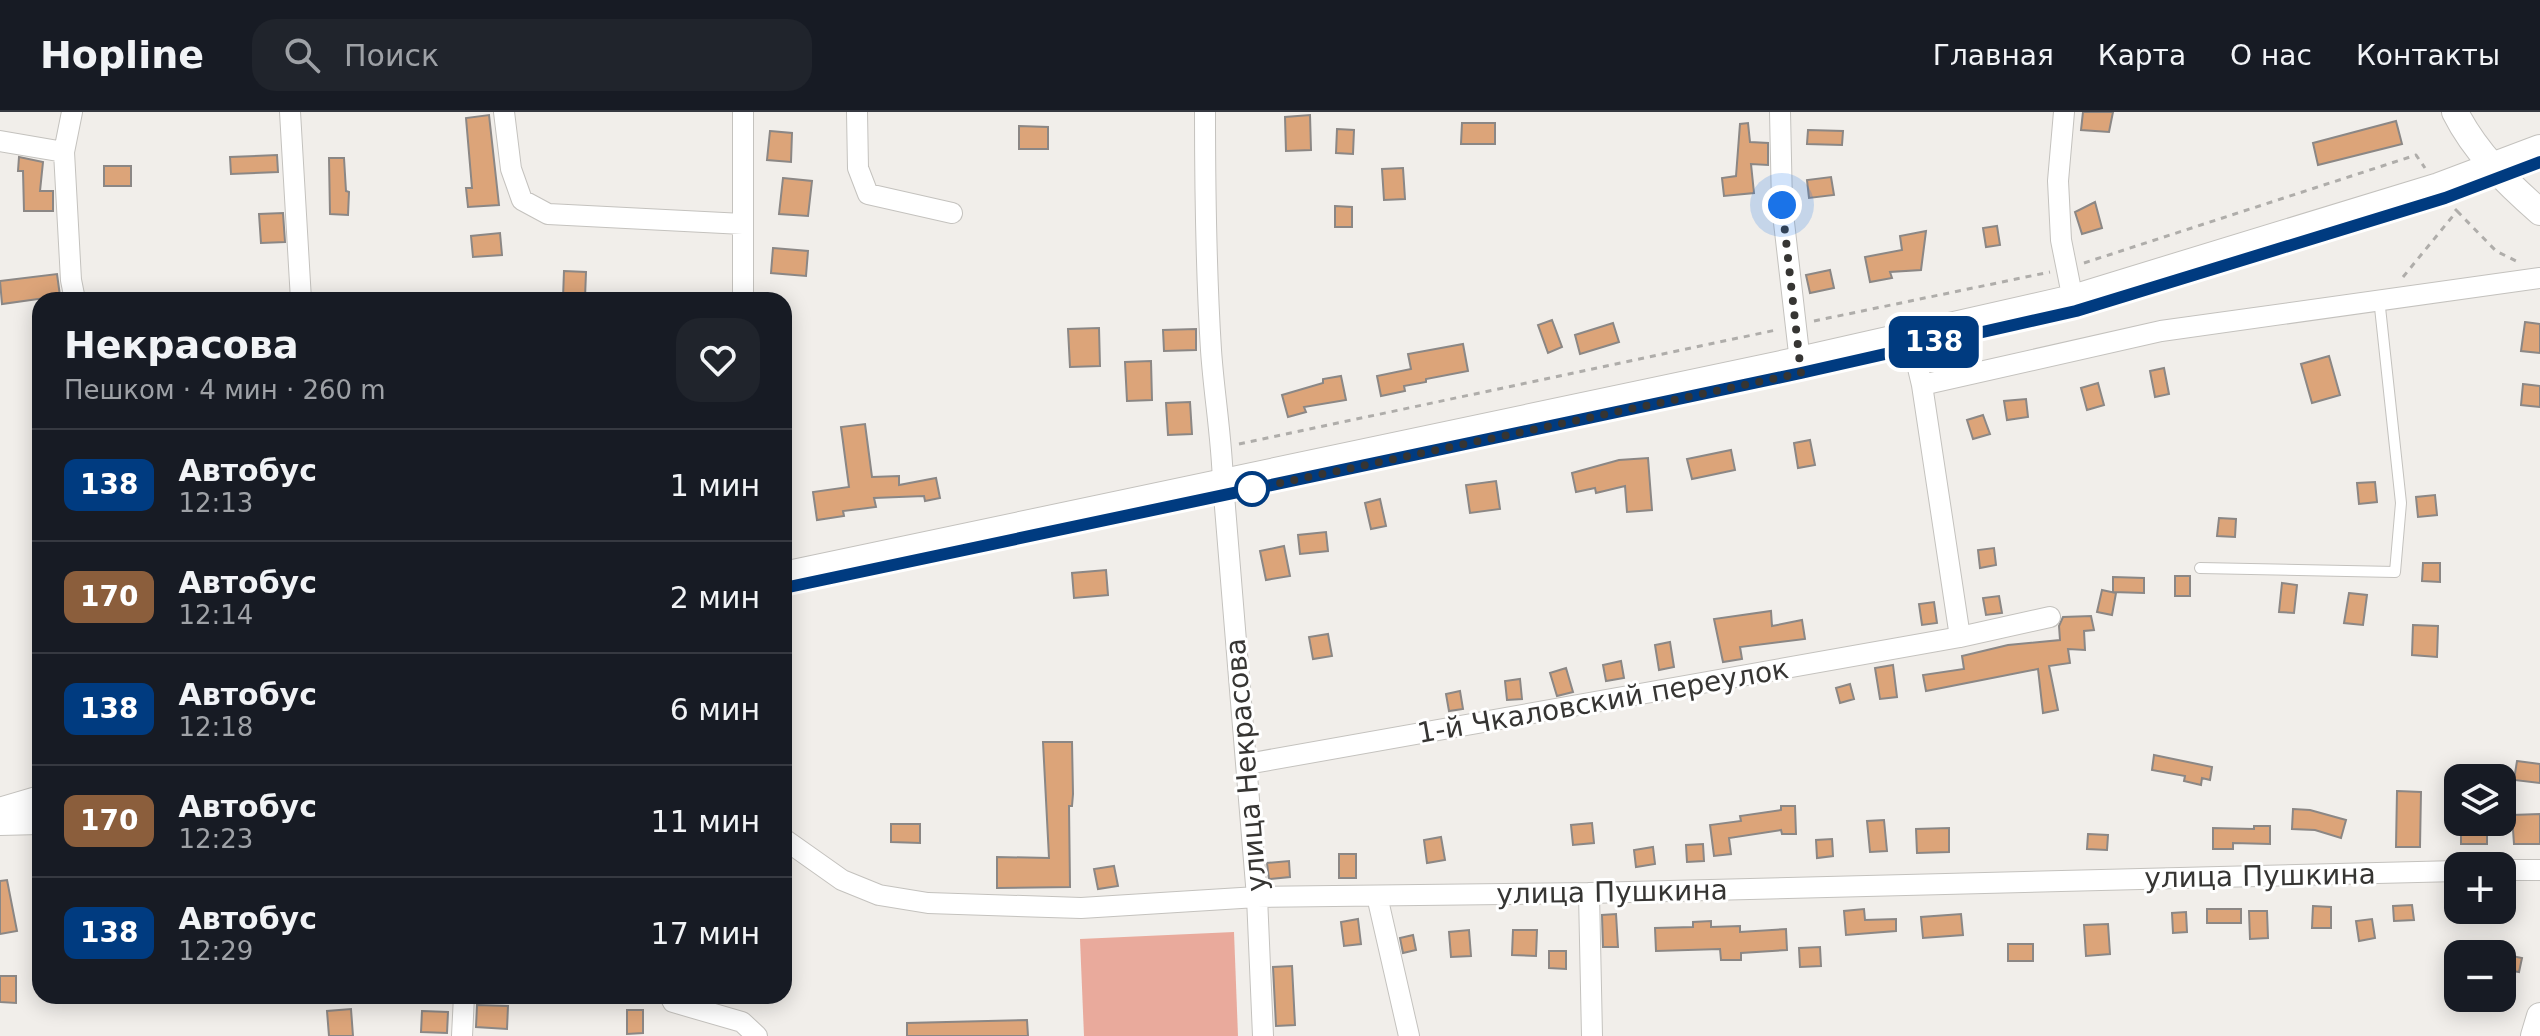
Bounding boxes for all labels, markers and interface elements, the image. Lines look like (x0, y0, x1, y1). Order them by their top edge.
search box (252, 19, 812, 91)
text: Hopline (40, 33, 204, 77)
icon: search (280, 33, 324, 77)
text: Поиск (344, 38, 439, 73)
text: Главная (1933, 39, 2054, 72)
text: Карта (2098, 39, 2186, 72)
text: О нас (2230, 39, 2312, 72)
text: Контакты (2356, 39, 2500, 72)
your location (1762, 185, 1802, 225)
line badge: 138 (1888, 316, 1980, 368)
button: heart (676, 318, 760, 402)
text: Некрасова (64, 323, 299, 367)
text: 138 (1905, 325, 1963, 358)
text: Пешком · 4 мин · 260 m (64, 375, 386, 405)
text: Автобус (178, 453, 317, 488)
text: 138 (80, 468, 138, 501)
text: 1 мин (670, 468, 760, 503)
unlabelled marker (1235, 472, 1269, 506)
text: 12:13 (178, 488, 253, 518)
text: Автобус (178, 565, 317, 600)
text: 170 (80, 580, 138, 613)
text: 2 мин (670, 580, 760, 615)
text: 12:14 (178, 600, 253, 630)
street label: улица Некрасова (1218, 637, 1274, 893)
street label: 1-й Чкаловский переулок (1415, 652, 1791, 750)
text: Автобус (178, 677, 317, 712)
text: 138 (80, 692, 138, 725)
text: 6 мин (670, 692, 760, 727)
text: 12:18 (178, 712, 253, 742)
map controls (2444, 764, 2516, 1012)
button: layers (2444, 764, 2516, 836)
text: Автобус (178, 789, 317, 824)
text: 170 (80, 804, 138, 837)
text: 11 мин (651, 804, 760, 839)
text: 12:23 (178, 824, 253, 854)
button: + (2444, 852, 2516, 924)
street label: улица Пушкина (2144, 857, 2376, 895)
street label: улица Пушкина (1496, 873, 1728, 911)
text: Автобус (178, 901, 317, 936)
text: 138 (80, 916, 138, 949)
text: 17 мин (651, 916, 760, 951)
text: 12:29 (178, 936, 253, 966)
button: − (2444, 940, 2516, 1012)

